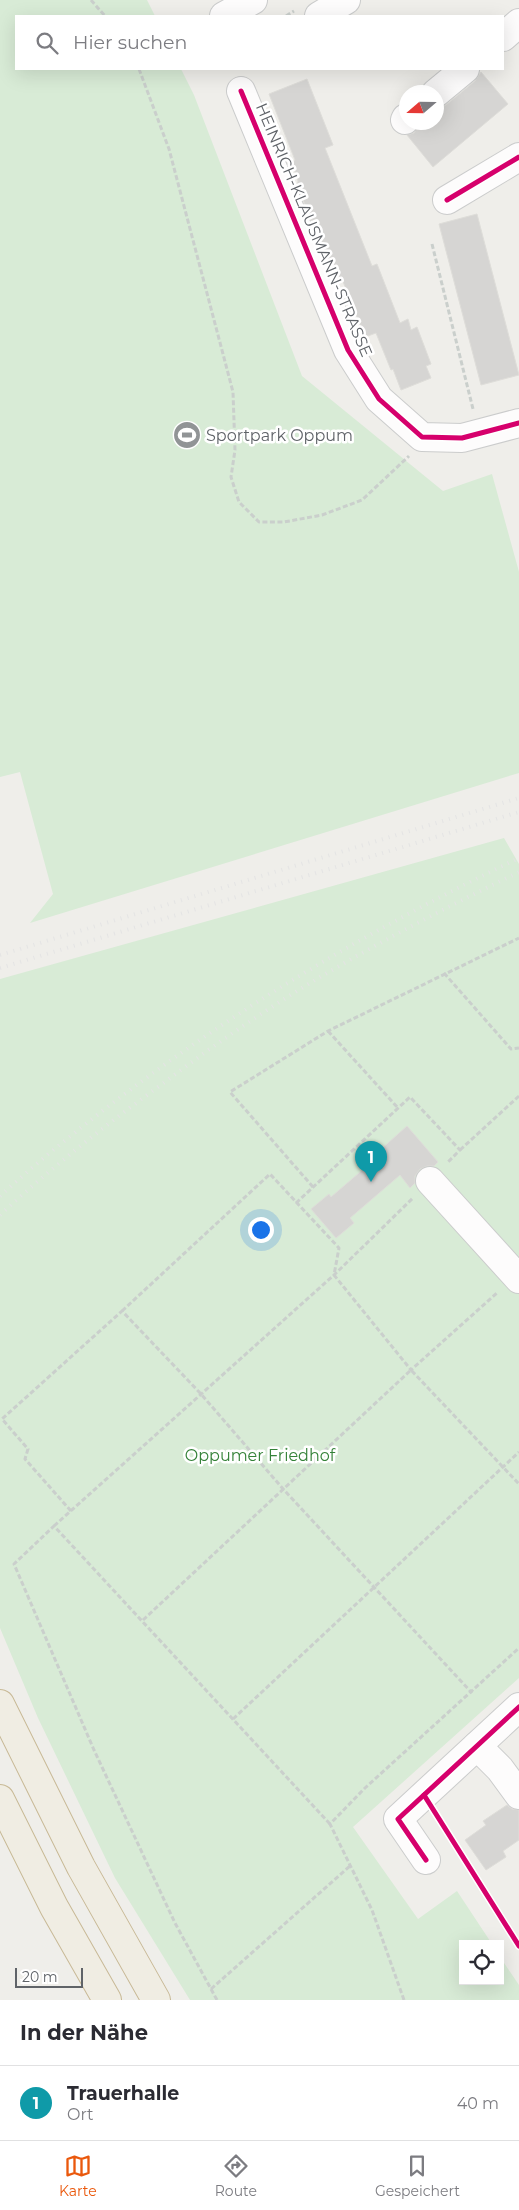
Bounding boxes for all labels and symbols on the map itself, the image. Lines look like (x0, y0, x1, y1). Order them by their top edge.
north arrow (399, 85, 444, 130)
street label: HEINRICH-KLAUSMANN-STRASSE (252, 100, 376, 360)
sports icon: Sportpark Oppum (172, 420, 202, 450)
place label: Sportpark Oppum (206, 426, 353, 445)
pin: 1 (355, 1141, 387, 1182)
your location (248, 1217, 274, 1243)
park label: Oppumer Friedhof (185, 1446, 336, 1465)
scale bar (15, 1965, 82, 1988)

